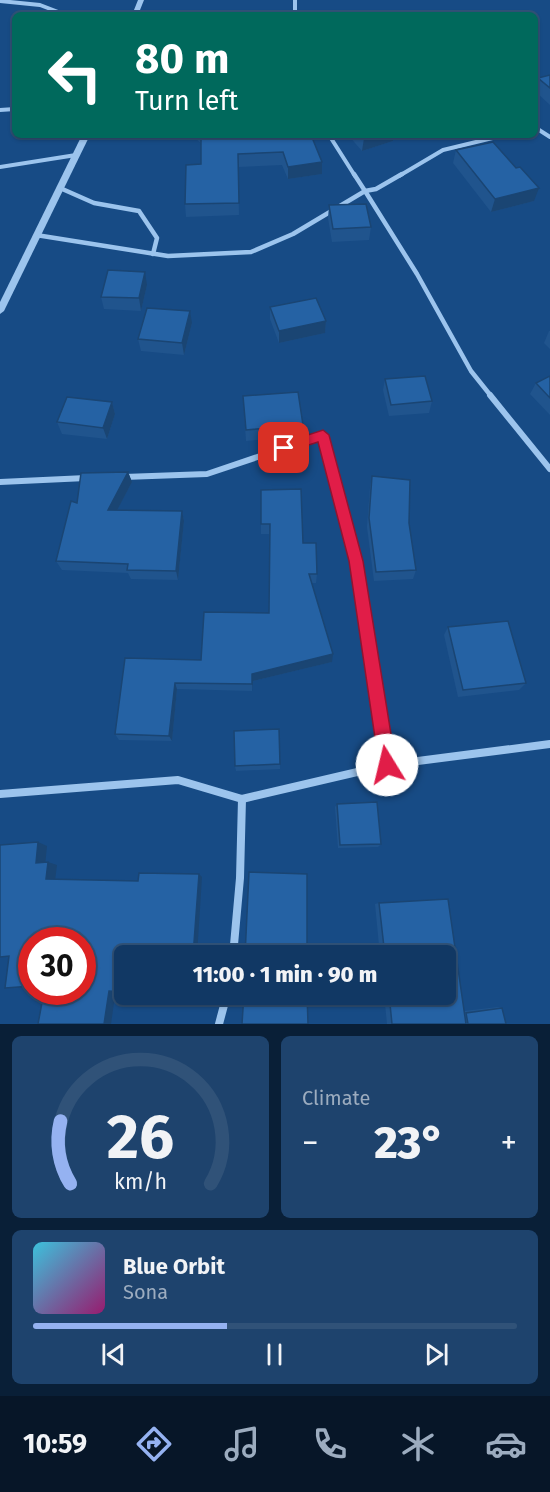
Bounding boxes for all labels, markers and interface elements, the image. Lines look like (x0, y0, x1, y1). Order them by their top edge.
text: 80 m (135, 34, 229, 84)
icon: left (36, 36, 114, 114)
text: Turn left (135, 85, 238, 117)
pin (258, 422, 309, 473)
icon: arrive (267, 431, 300, 464)
position arrow (355, 733, 419, 797)
speed limit sign: 30 (18, 927, 96, 1005)
text: 11:00 · 1 min · 90 m (193, 961, 377, 988)
text: Climate (302, 1086, 370, 1110)
text: 26 (107, 1100, 174, 1175)
text: 23° (374, 1116, 445, 1170)
text: − (302, 1123, 319, 1163)
text: + (501, 1123, 517, 1163)
text: km/h (114, 1169, 167, 1195)
text: Blue Orbit (123, 1253, 225, 1280)
text: Sona (123, 1280, 168, 1304)
icon: previous (97, 1338, 130, 1371)
icon: pause (258, 1338, 291, 1371)
icon: next (420, 1338, 453, 1371)
icon: directions (133, 1423, 175, 1465)
icon: music (221, 1423, 263, 1465)
icon: phone (309, 1423, 351, 1465)
icon: climate (397, 1423, 439, 1465)
icon: car (485, 1423, 527, 1465)
text: 10:59 (23, 1428, 87, 1460)

